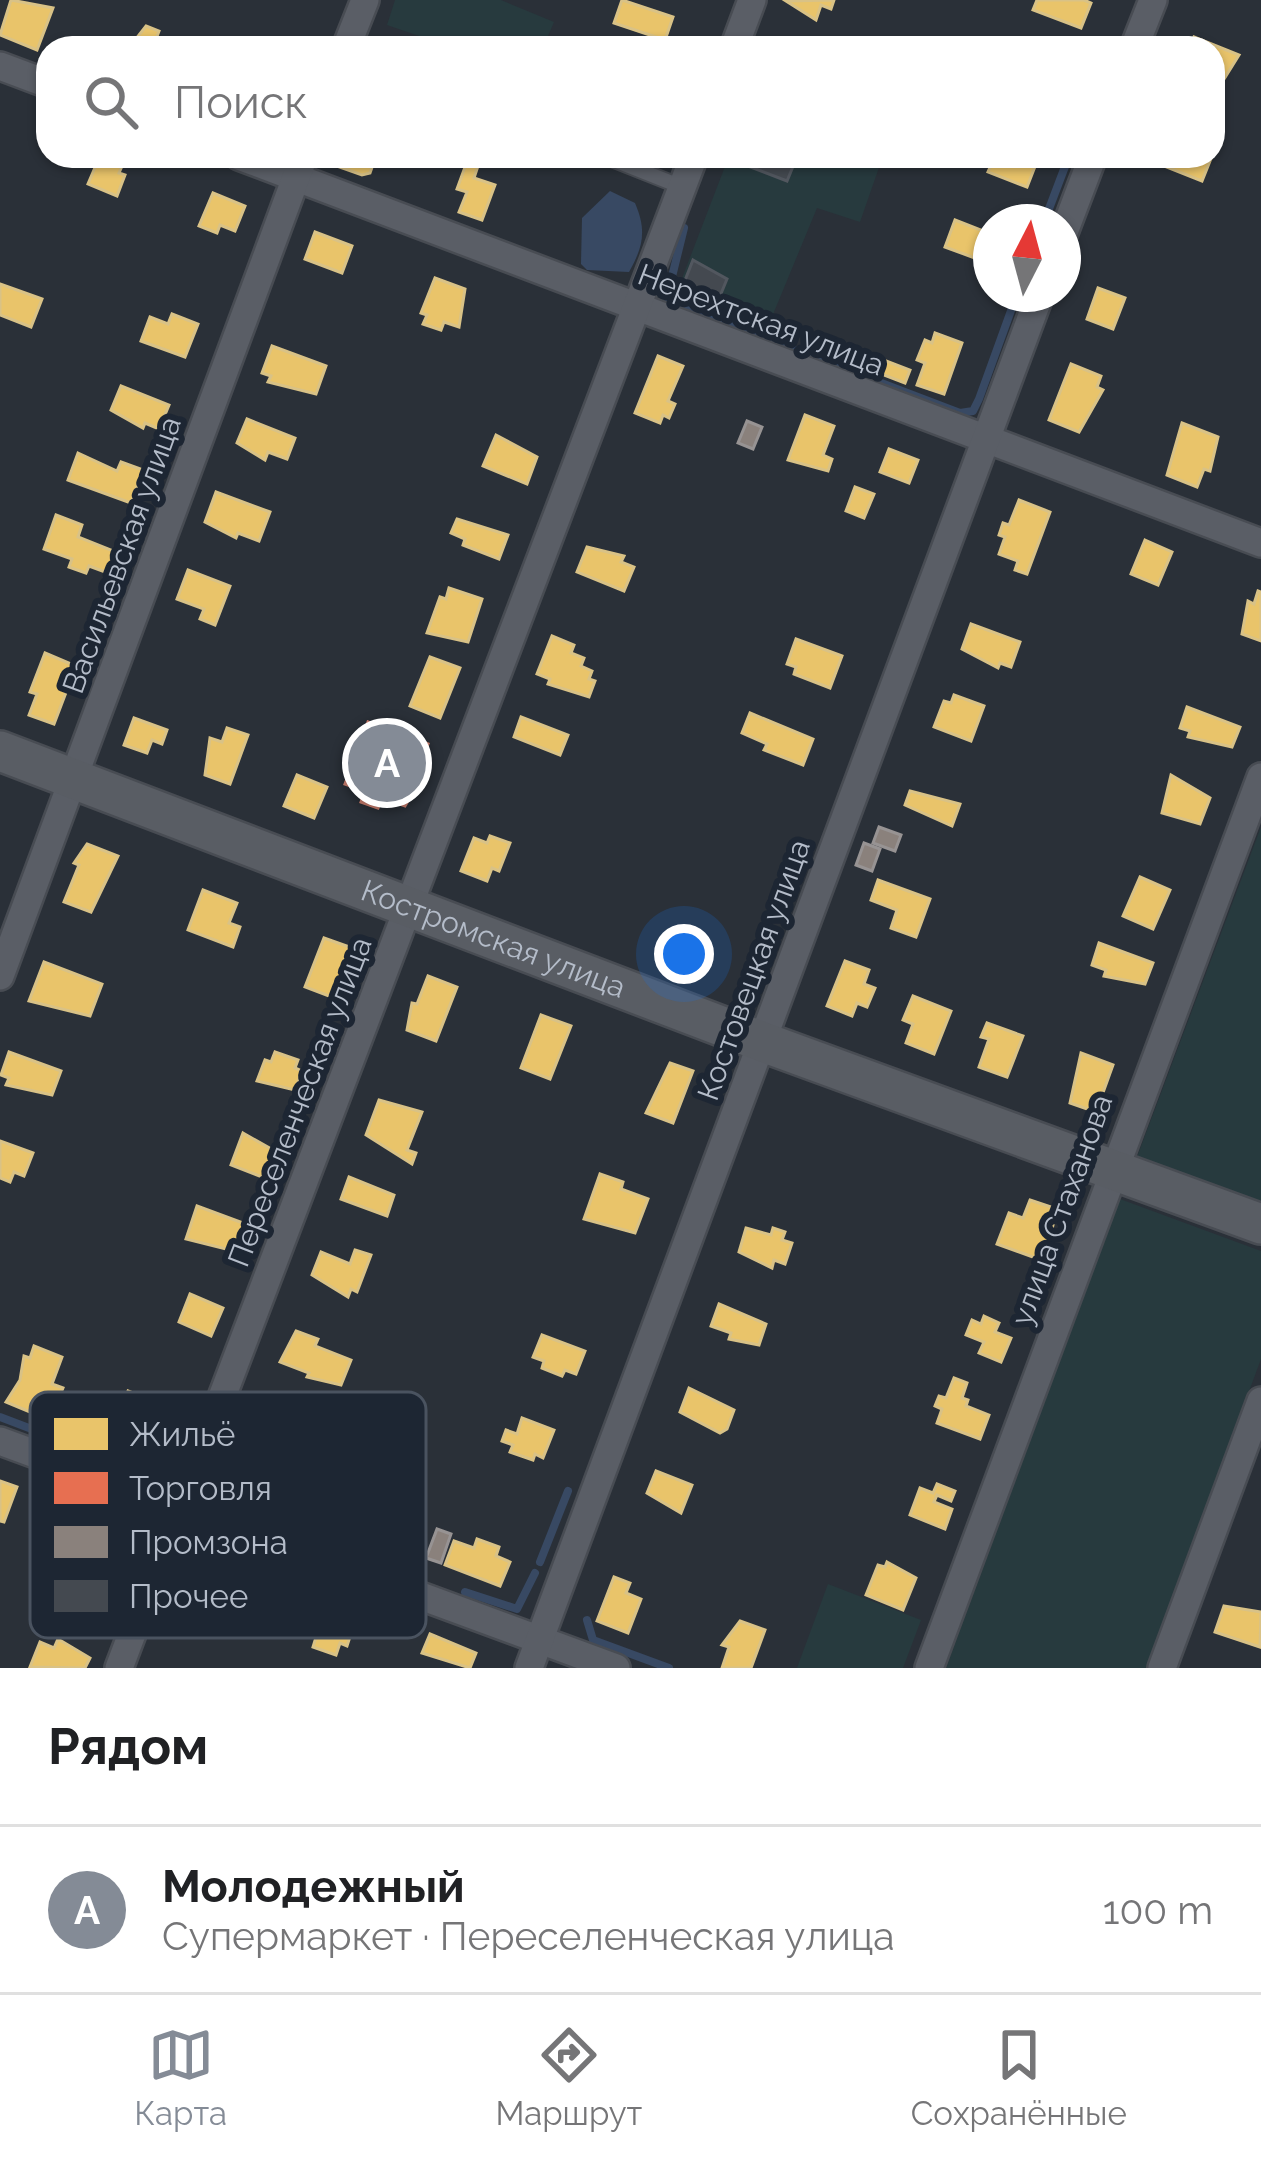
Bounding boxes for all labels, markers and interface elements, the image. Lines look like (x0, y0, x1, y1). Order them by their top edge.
search box (36, 36, 1225, 168)
icon: search (78, 69, 144, 135)
text: Поиск (174, 76, 308, 129)
north arrow (973, 204, 1081, 312)
street label: Нерехтская улица (633, 256, 889, 383)
street label: Васильевская улица (55, 412, 188, 698)
pin: A (348, 718, 426, 808)
street label: Костовецкая улица (690, 835, 817, 1105)
street label: Костромская улица (357, 872, 630, 1005)
your location (654, 924, 714, 984)
street label: Переселенческая улица (220, 932, 379, 1271)
street label: улица Стаханова (1004, 1090, 1119, 1330)
legend (30, 1392, 426, 1638)
text: Жильё (129, 1415, 235, 1454)
text: Торговля (129, 1469, 272, 1508)
text: Промзона (129, 1523, 288, 1562)
text: Прочее (129, 1577, 248, 1616)
text: Рядом (48, 1716, 208, 1776)
text: Молодежный (162, 1860, 465, 1913)
text: A (74, 1887, 100, 1933)
text: 100 m (1103, 1887, 1213, 1933)
text: Супермаркет · Переселенческая улица (162, 1913, 895, 1959)
tab: Карта (134, 2022, 227, 2133)
tab: Маршрут (495, 2022, 642, 2133)
tab: Сохранённые (911, 2022, 1127, 2133)

